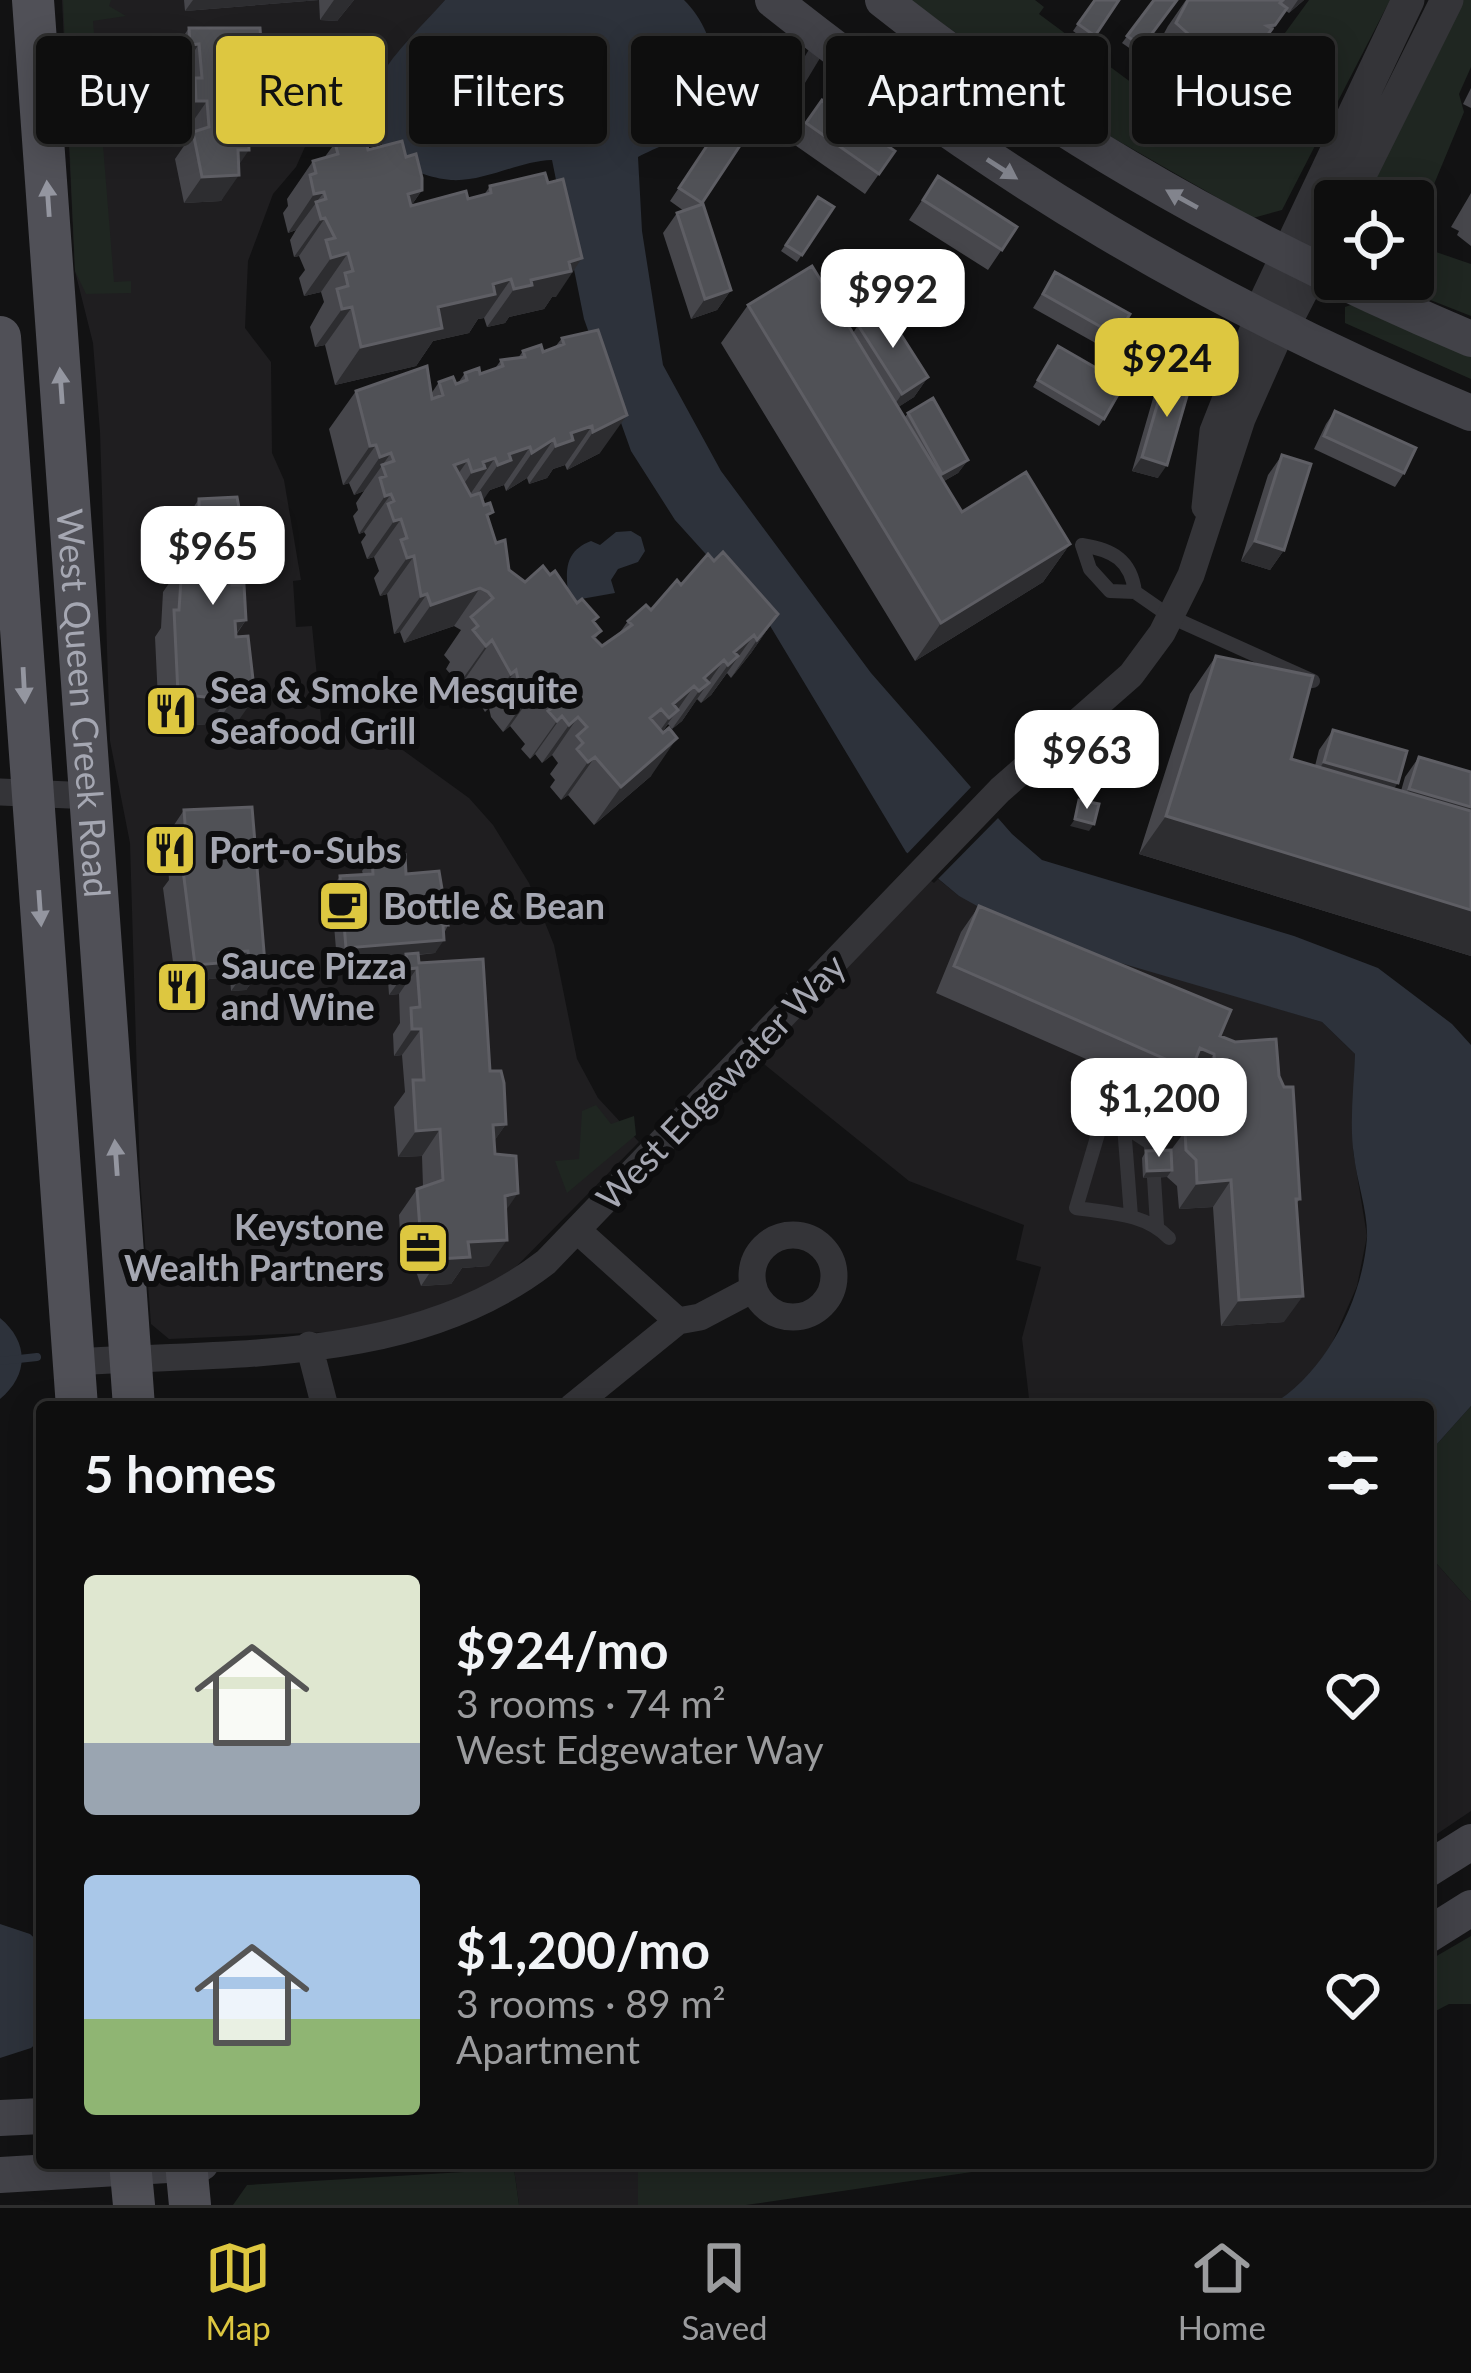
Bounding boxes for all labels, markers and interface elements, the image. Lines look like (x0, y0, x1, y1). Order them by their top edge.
chip: Buy (36, 36, 192, 144)
chip: Rent (216, 36, 385, 144)
chip: Filters (409, 36, 607, 144)
chip: New (631, 36, 802, 144)
chip: Apartment (826, 36, 1108, 144)
chip: House (1132, 36, 1335, 144)
one-way arrow (986, 157, 1018, 179)
one-way arrow (38, 180, 57, 217)
map controls (1314, 180, 1434, 300)
button: locate (1314, 180, 1434, 300)
one-way arrow (1164, 189, 1199, 210)
pin: $992 (822, 249, 964, 351)
text: $992 (848, 265, 938, 311)
pin: $924 (1096, 318, 1238, 420)
text: $924 (1122, 334, 1212, 380)
one-way arrow (52, 367, 71, 404)
pin: $965 (142, 506, 284, 608)
street label: West Queen Creek Road (49, 507, 120, 899)
text: $965 (168, 522, 258, 568)
one-way arrow (15, 667, 34, 705)
place label: Sea & Smoke Mesquite Seafood Grill (210, 667, 578, 752)
restaurant icon: Sea & Smoke Mesquite Seafood Grill (143, 683, 199, 739)
pin: $963 (1016, 710, 1158, 812)
text: $963 (1042, 726, 1132, 772)
restaurant icon: Port-o-Subs (142, 822, 198, 878)
place label: Port-o-Subs (209, 827, 401, 871)
cafe icon: Bottle & Bean (316, 878, 372, 934)
place label: Bottle & Bean (383, 883, 605, 927)
one-way arrow (30, 890, 49, 927)
place label: Sauce Pizza and Wine (221, 943, 407, 1028)
street label: West Edgewater Way (587, 944, 854, 1219)
restaurant icon: Sauce Pizza and Wine (154, 959, 210, 1015)
pin: $1,200 (1061, 1058, 1257, 1160)
text: $1,200 (1098, 1074, 1220, 1120)
one-way arrow (107, 1139, 126, 1176)
place label: Keystone Wealth Partners (124, 1204, 384, 1289)
office icon: Keystone Wealth Partners (395, 1220, 451, 1276)
icon: filters (1320, 1440, 1386, 1506)
text: 5 homes (84, 1443, 276, 1504)
text: $924/mo (456, 1619, 669, 1680)
icon: home (180, 1623, 324, 1767)
icon: heart (1320, 1662, 1386, 1728)
text: 3 rooms · 74 m² (456, 1680, 726, 1726)
text: West Edgewater Way (456, 1726, 824, 1772)
text: $1,200/mo (456, 1919, 710, 1980)
icon: home (180, 1923, 324, 2067)
icon: heart (1320, 1962, 1386, 2028)
text: 3 rooms · 89 m² (456, 1980, 726, 2026)
text: Apartment (456, 2026, 640, 2072)
tab: Map (205, 2235, 271, 2347)
tab: Saved (681, 2235, 768, 2347)
tab: Home (1178, 2235, 1266, 2347)

